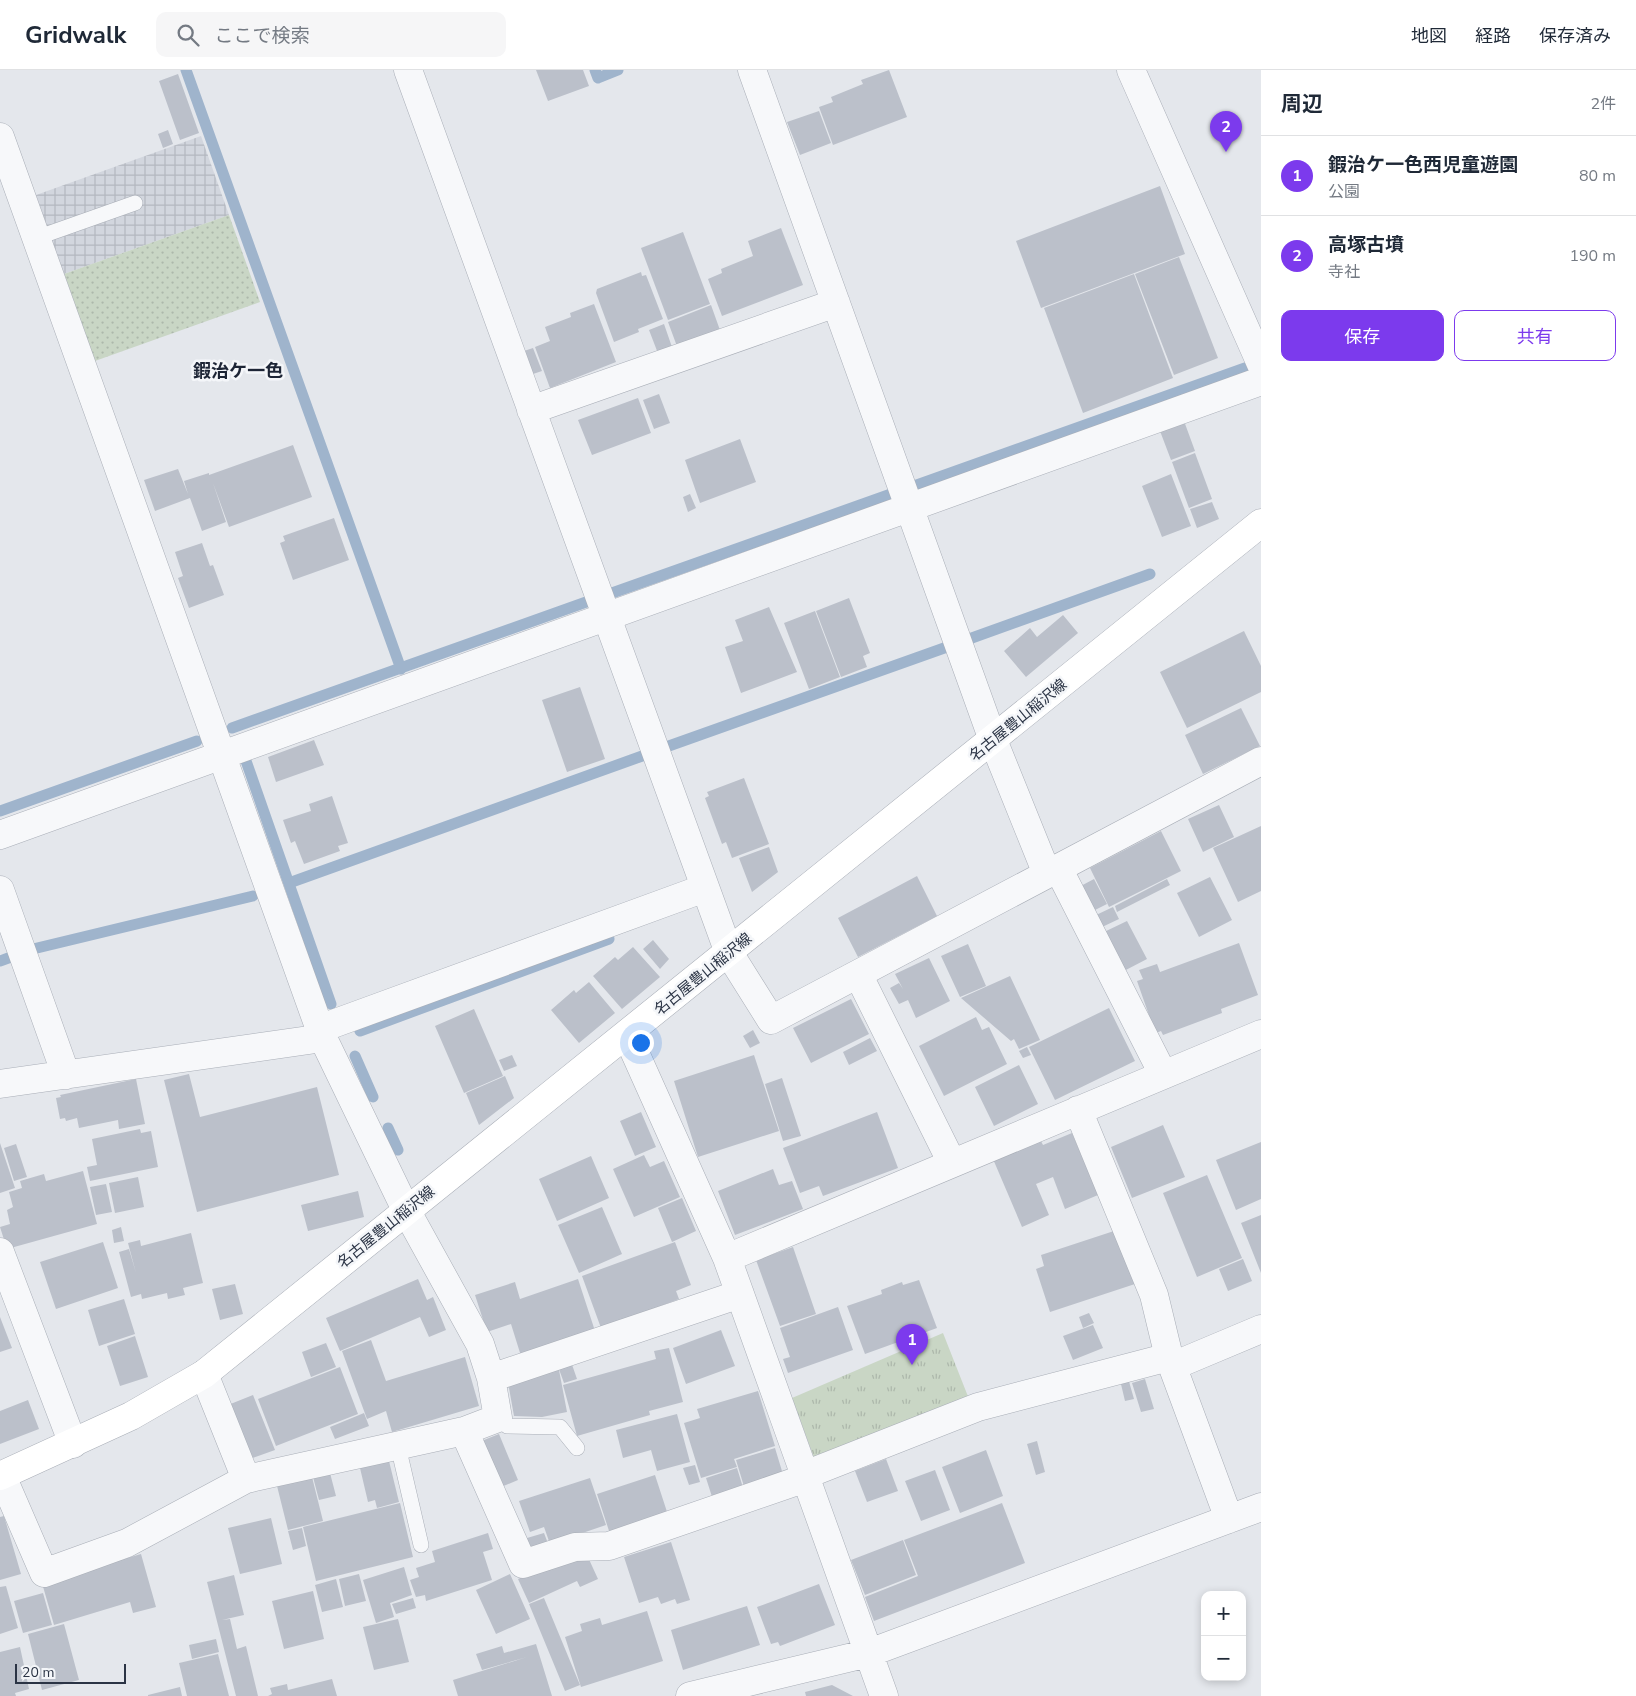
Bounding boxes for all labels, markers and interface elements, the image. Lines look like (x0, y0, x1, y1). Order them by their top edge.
search box (156, 12, 506, 57)
text: Gridwalk (25, 19, 126, 51)
icon: search (174, 21, 202, 49)
text: ここで検索 (214, 23, 310, 49)
text: 地図 (1411, 24, 1447, 48)
text: 経路 (1475, 24, 1511, 48)
text: 保存済み (1539, 24, 1611, 48)
text: 周辺 (1281, 90, 1323, 118)
text: 2件 (1590, 93, 1616, 115)
pin: 2 (1210, 111, 1242, 152)
text: 鍜治ケ一色西児童遊園 (1328, 152, 1518, 178)
text: 1 (1292, 165, 1302, 187)
text: 80 m (1579, 165, 1616, 187)
text: 公園 (1328, 181, 1360, 203)
text: 高塚古墳 (1328, 232, 1404, 258)
text: 2 (1292, 245, 1302, 267)
text: 190 m (1569, 245, 1616, 267)
text: 寺社 (1328, 261, 1360, 283)
button: 保存 (1281, 310, 1444, 361)
button: 共有 (1454, 310, 1616, 361)
district label: 鍜治ケ一色 (193, 359, 283, 383)
street label: 名古屋豊山稲沢線 (965, 674, 1071, 766)
street label: 名古屋豊山稲沢線 (650, 928, 756, 1020)
your location (628, 1030, 654, 1056)
street label: 名古屋豊山稲沢線 (333, 1181, 439, 1273)
pin: 1 (896, 1324, 928, 1365)
map controls (1201, 1591, 1246, 1681)
button: + (1201, 1591, 1246, 1636)
button: − (1201, 1636, 1246, 1681)
scale bar (15, 1661, 126, 1684)
text: 20 m (22, 1663, 54, 1682)

